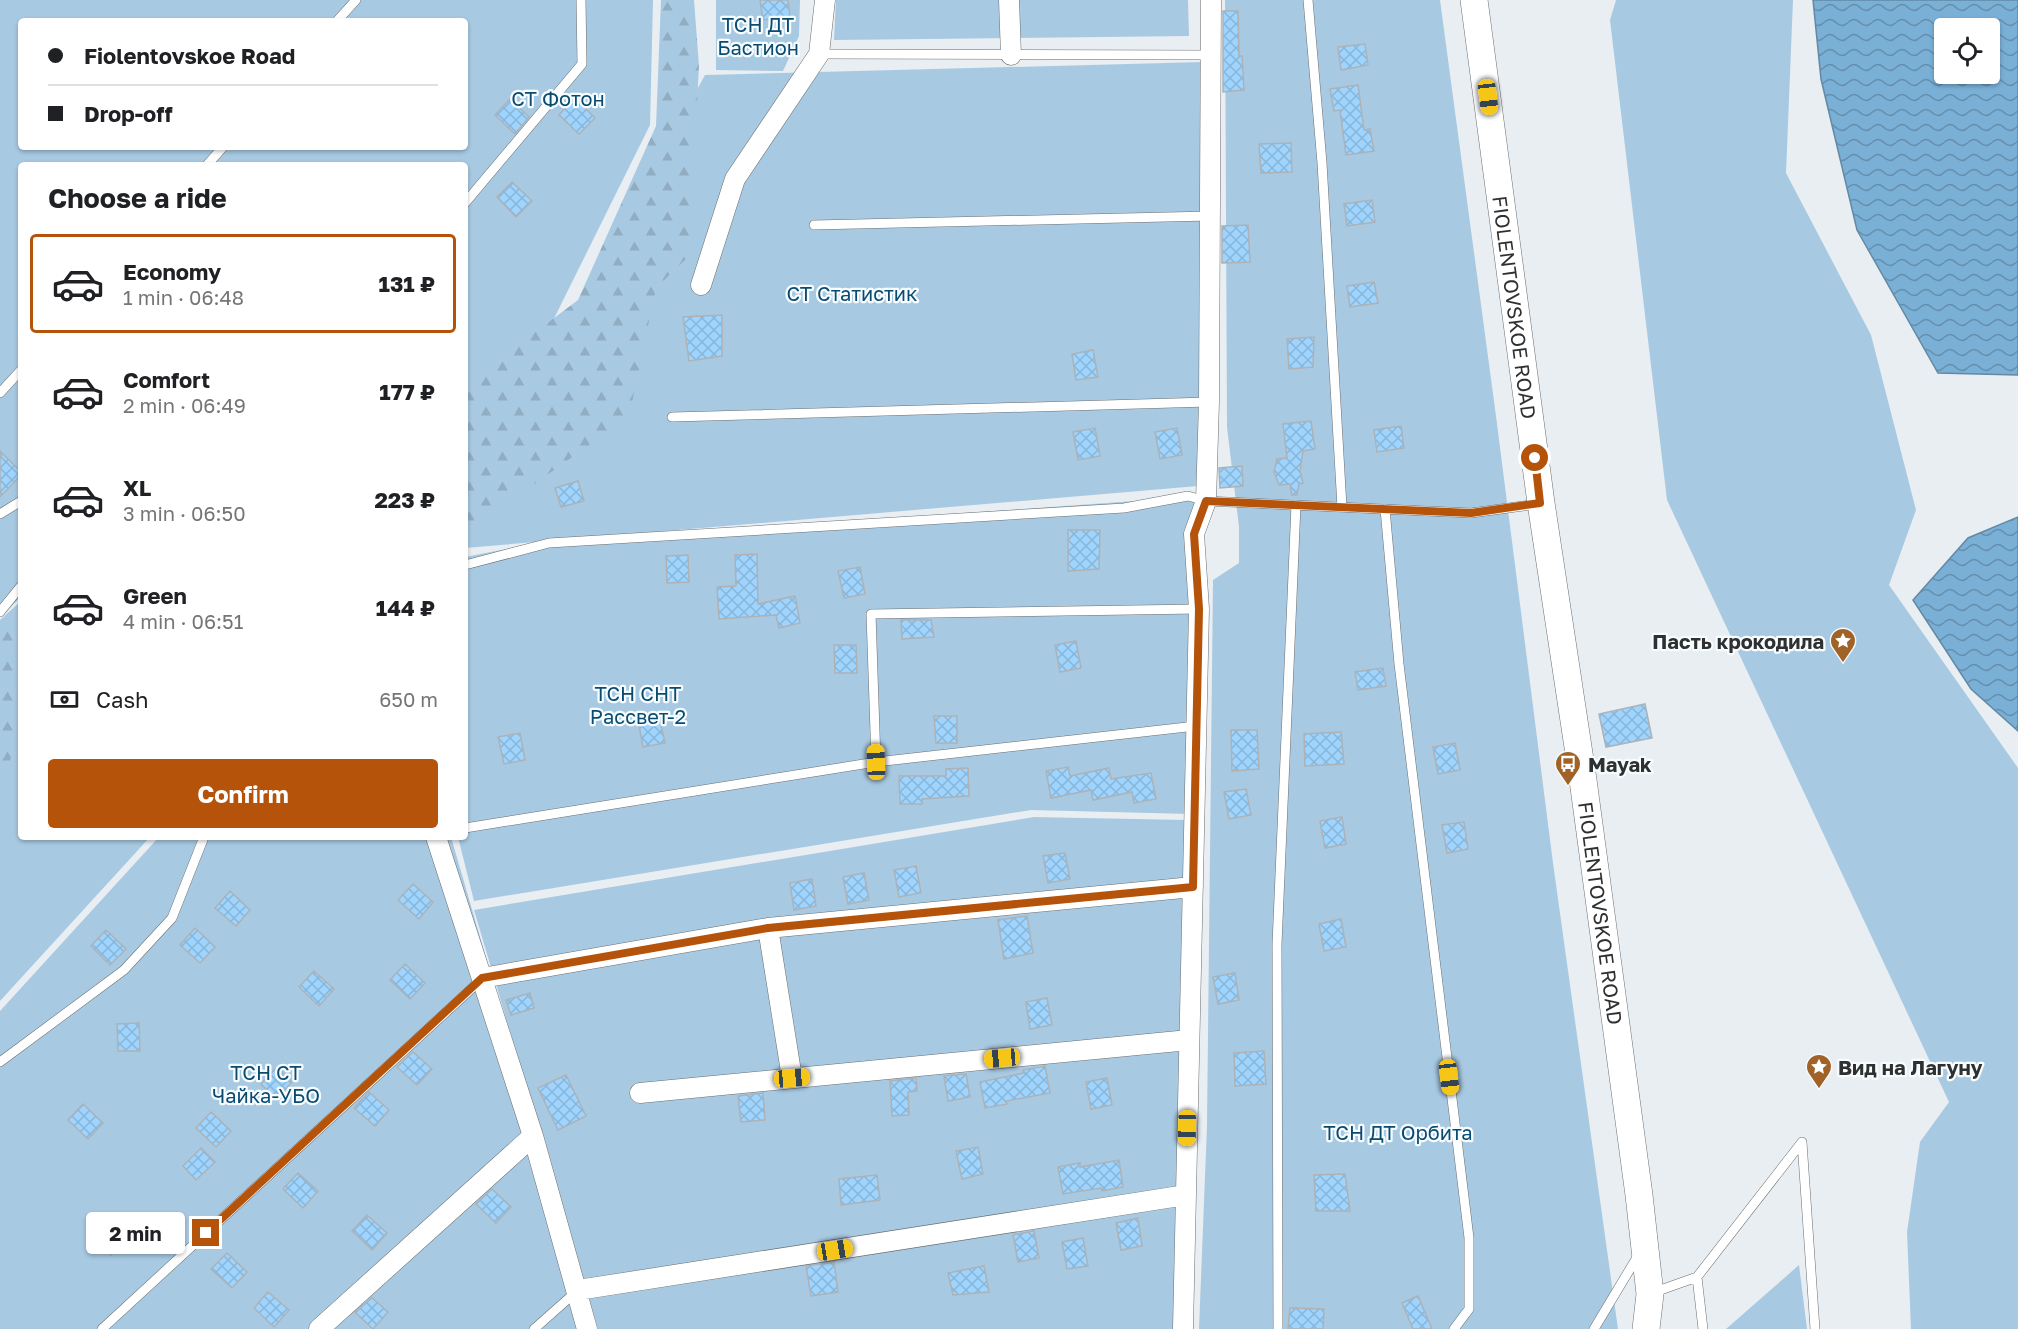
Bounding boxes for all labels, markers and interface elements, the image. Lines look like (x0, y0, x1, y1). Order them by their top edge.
park label: ТСН ДТ Бастион (717, 12, 799, 59)
map controls (1934, 18, 2000, 84)
button: locate (1934, 18, 2000, 84)
text: Fiolentovskoe Road (84, 42, 295, 69)
car (1477, 78, 1499, 116)
park label: СТ Фотон (511, 86, 605, 110)
text: Drop-off (84, 100, 173, 127)
text: Choose a ride (48, 182, 227, 214)
street label: FIOLENTOVSKOE ROAD (1488, 194, 1542, 420)
icon: car (51, 257, 105, 311)
text: Economy (123, 258, 221, 285)
text: 131 ₽ (379, 270, 435, 297)
park label: СТ Статистик (786, 281, 918, 305)
text: 1 min · 06:48 (123, 285, 244, 309)
icon: car (51, 365, 105, 419)
text: Comfort (123, 366, 210, 393)
text: 177 ₽ (379, 378, 435, 405)
text: 2 min · 06:49 (123, 393, 246, 417)
route start (1521, 444, 1548, 471)
icon: car (51, 473, 105, 527)
text: XL (123, 474, 151, 501)
text: 223 ₽ (374, 486, 435, 513)
text: 3 min · 06:50 (123, 501, 246, 525)
icon: car (51, 581, 105, 635)
text: Green (123, 582, 187, 609)
text: 144 ₽ (376, 594, 435, 621)
text: 4 min · 06:51 (123, 609, 243, 633)
place icon: Пасть крокодила (1828, 626, 1858, 664)
place label: Пасть крокодила (1652, 629, 1824, 653)
park label: ТСН СНТ Рассвет-2 (590, 681, 686, 728)
icon: cash (48, 683, 81, 716)
text: Cash (96, 686, 149, 713)
text: 650 m (379, 687, 438, 711)
car (866, 744, 886, 780)
bus stop icon: Mayak (1553, 749, 1583, 787)
place label: Mayak (1588, 752, 1652, 776)
button: Confirm (48, 759, 438, 828)
street label: FIOLENTOVSKOE ROAD (1574, 800, 1628, 1026)
car (983, 1047, 1021, 1069)
place icon: Вид на Лагуну (1804, 1052, 1834, 1090)
place label: Вид на Лагуну (1838, 1055, 1983, 1079)
car (1438, 1058, 1460, 1096)
park label: ТСН СТ Чайка-УБО (212, 1060, 320, 1107)
car (773, 1067, 811, 1089)
car (1178, 1110, 1196, 1146)
park label: ТСН ДТ Орбита (1323, 1120, 1473, 1144)
callout: 2 min (86, 1212, 185, 1254)
route end (192, 1219, 219, 1246)
text: 2 min (109, 1221, 162, 1245)
car (816, 1238, 854, 1262)

